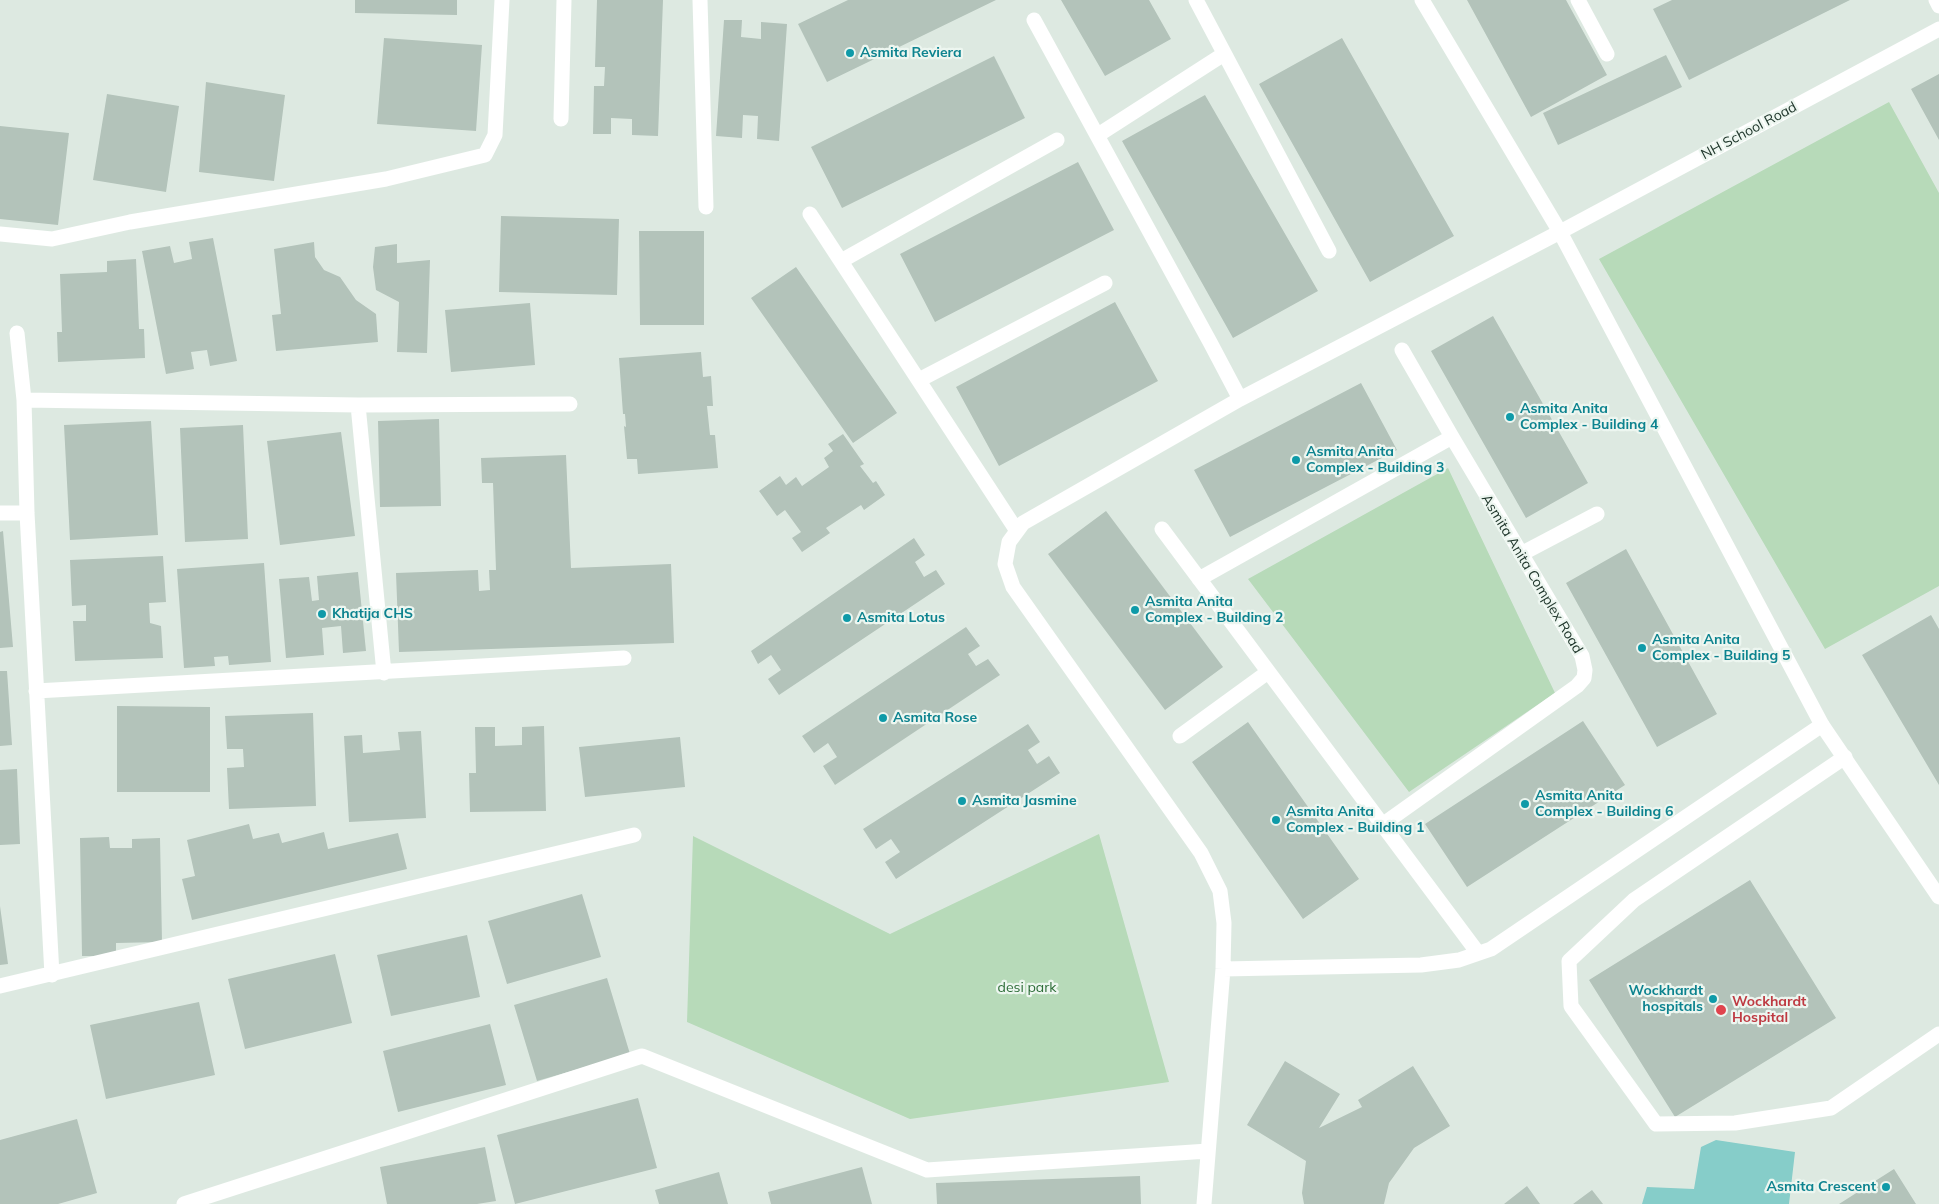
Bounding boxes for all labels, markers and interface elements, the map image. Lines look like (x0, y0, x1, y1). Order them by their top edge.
place label: Asmita Reviera (860, 45, 962, 61)
marker: Asmita Reviera (844, 47, 856, 59)
street label: NH School Road (1698, 99, 1800, 163)
place label: Asmita Anita Complex - Building 4 (1520, 401, 1658, 434)
marker: Asmita Anita Complex - Building 4 (1504, 411, 1516, 423)
place label: Asmita Anita Complex - Building 3 (1306, 444, 1444, 477)
marker: Asmita Anita Complex - Building 3 (1290, 454, 1302, 466)
street label: Asmita Anita Complex Road (1478, 491, 1586, 657)
place label: Asmita Anita Complex - Building 2 (1145, 594, 1283, 626)
marker: Asmita Anita Complex - Building 2 (1129, 604, 1141, 616)
place label: Khatija CHS (332, 606, 413, 622)
marker: Khatija CHS (316, 608, 328, 620)
place label: Asmita Lotus (857, 610, 945, 626)
marker: Asmita Lotus (841, 612, 853, 624)
place label: Asmita Anita Complex - Building 5 (1652, 632, 1790, 664)
marker: Asmita Anita Complex - Building 5 (1636, 642, 1648, 654)
place label: Asmita Rose (893, 710, 977, 726)
marker: Asmita Rose (877, 712, 889, 724)
place label: Asmita Anita Complex - Building 6 (1535, 788, 1673, 820)
place label: Asmita Jasmine (972, 793, 1077, 809)
marker: Asmita Jasmine (956, 795, 968, 807)
marker: Asmita Anita Complex - Building 6 (1519, 798, 1531, 810)
place label: Asmita Anita Complex - Building 1 (1286, 804, 1424, 836)
marker: Asmita Anita Complex - Building 1 (1270, 814, 1282, 826)
park label: desi park (997, 980, 1057, 996)
place label: Wockhardt hospitals (1629, 983, 1703, 1016)
marker: Wockhardt hospitals (1707, 993, 1719, 1005)
place label: Wockhardt Hospital (1732, 994, 1806, 1026)
marker: Wockhardt Hospital (1714, 1003, 1728, 1017)
place label: Asmita Crescent (1767, 1179, 1876, 1195)
marker: Asmita Crescent (1880, 1181, 1892, 1193)

